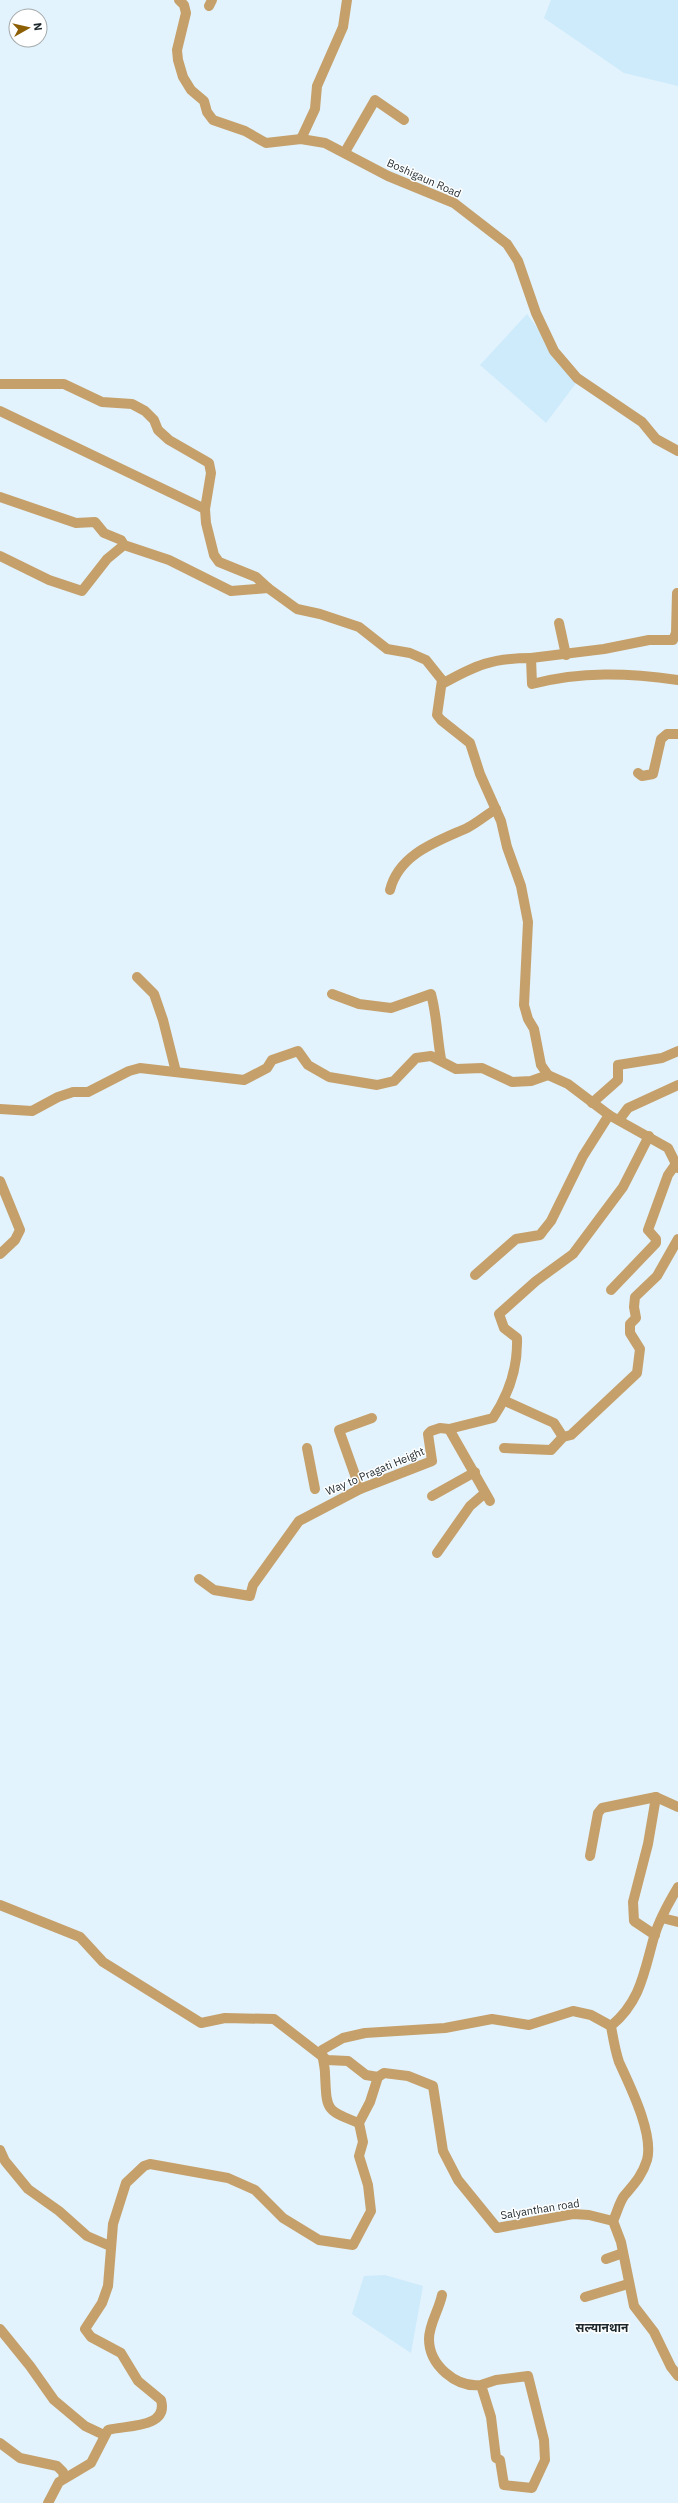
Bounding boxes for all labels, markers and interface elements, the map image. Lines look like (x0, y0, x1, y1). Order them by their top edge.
north arrow (8, 8, 48, 48)
text: N (30, 22, 45, 32)
street label: Boshigaun Road (385, 155, 463, 201)
street label: Way to Pragati Height (324, 1444, 427, 1498)
street label: Salyanthan road (499, 2196, 581, 2222)
district label: सल्यानथान (576, 2320, 629, 2335)

